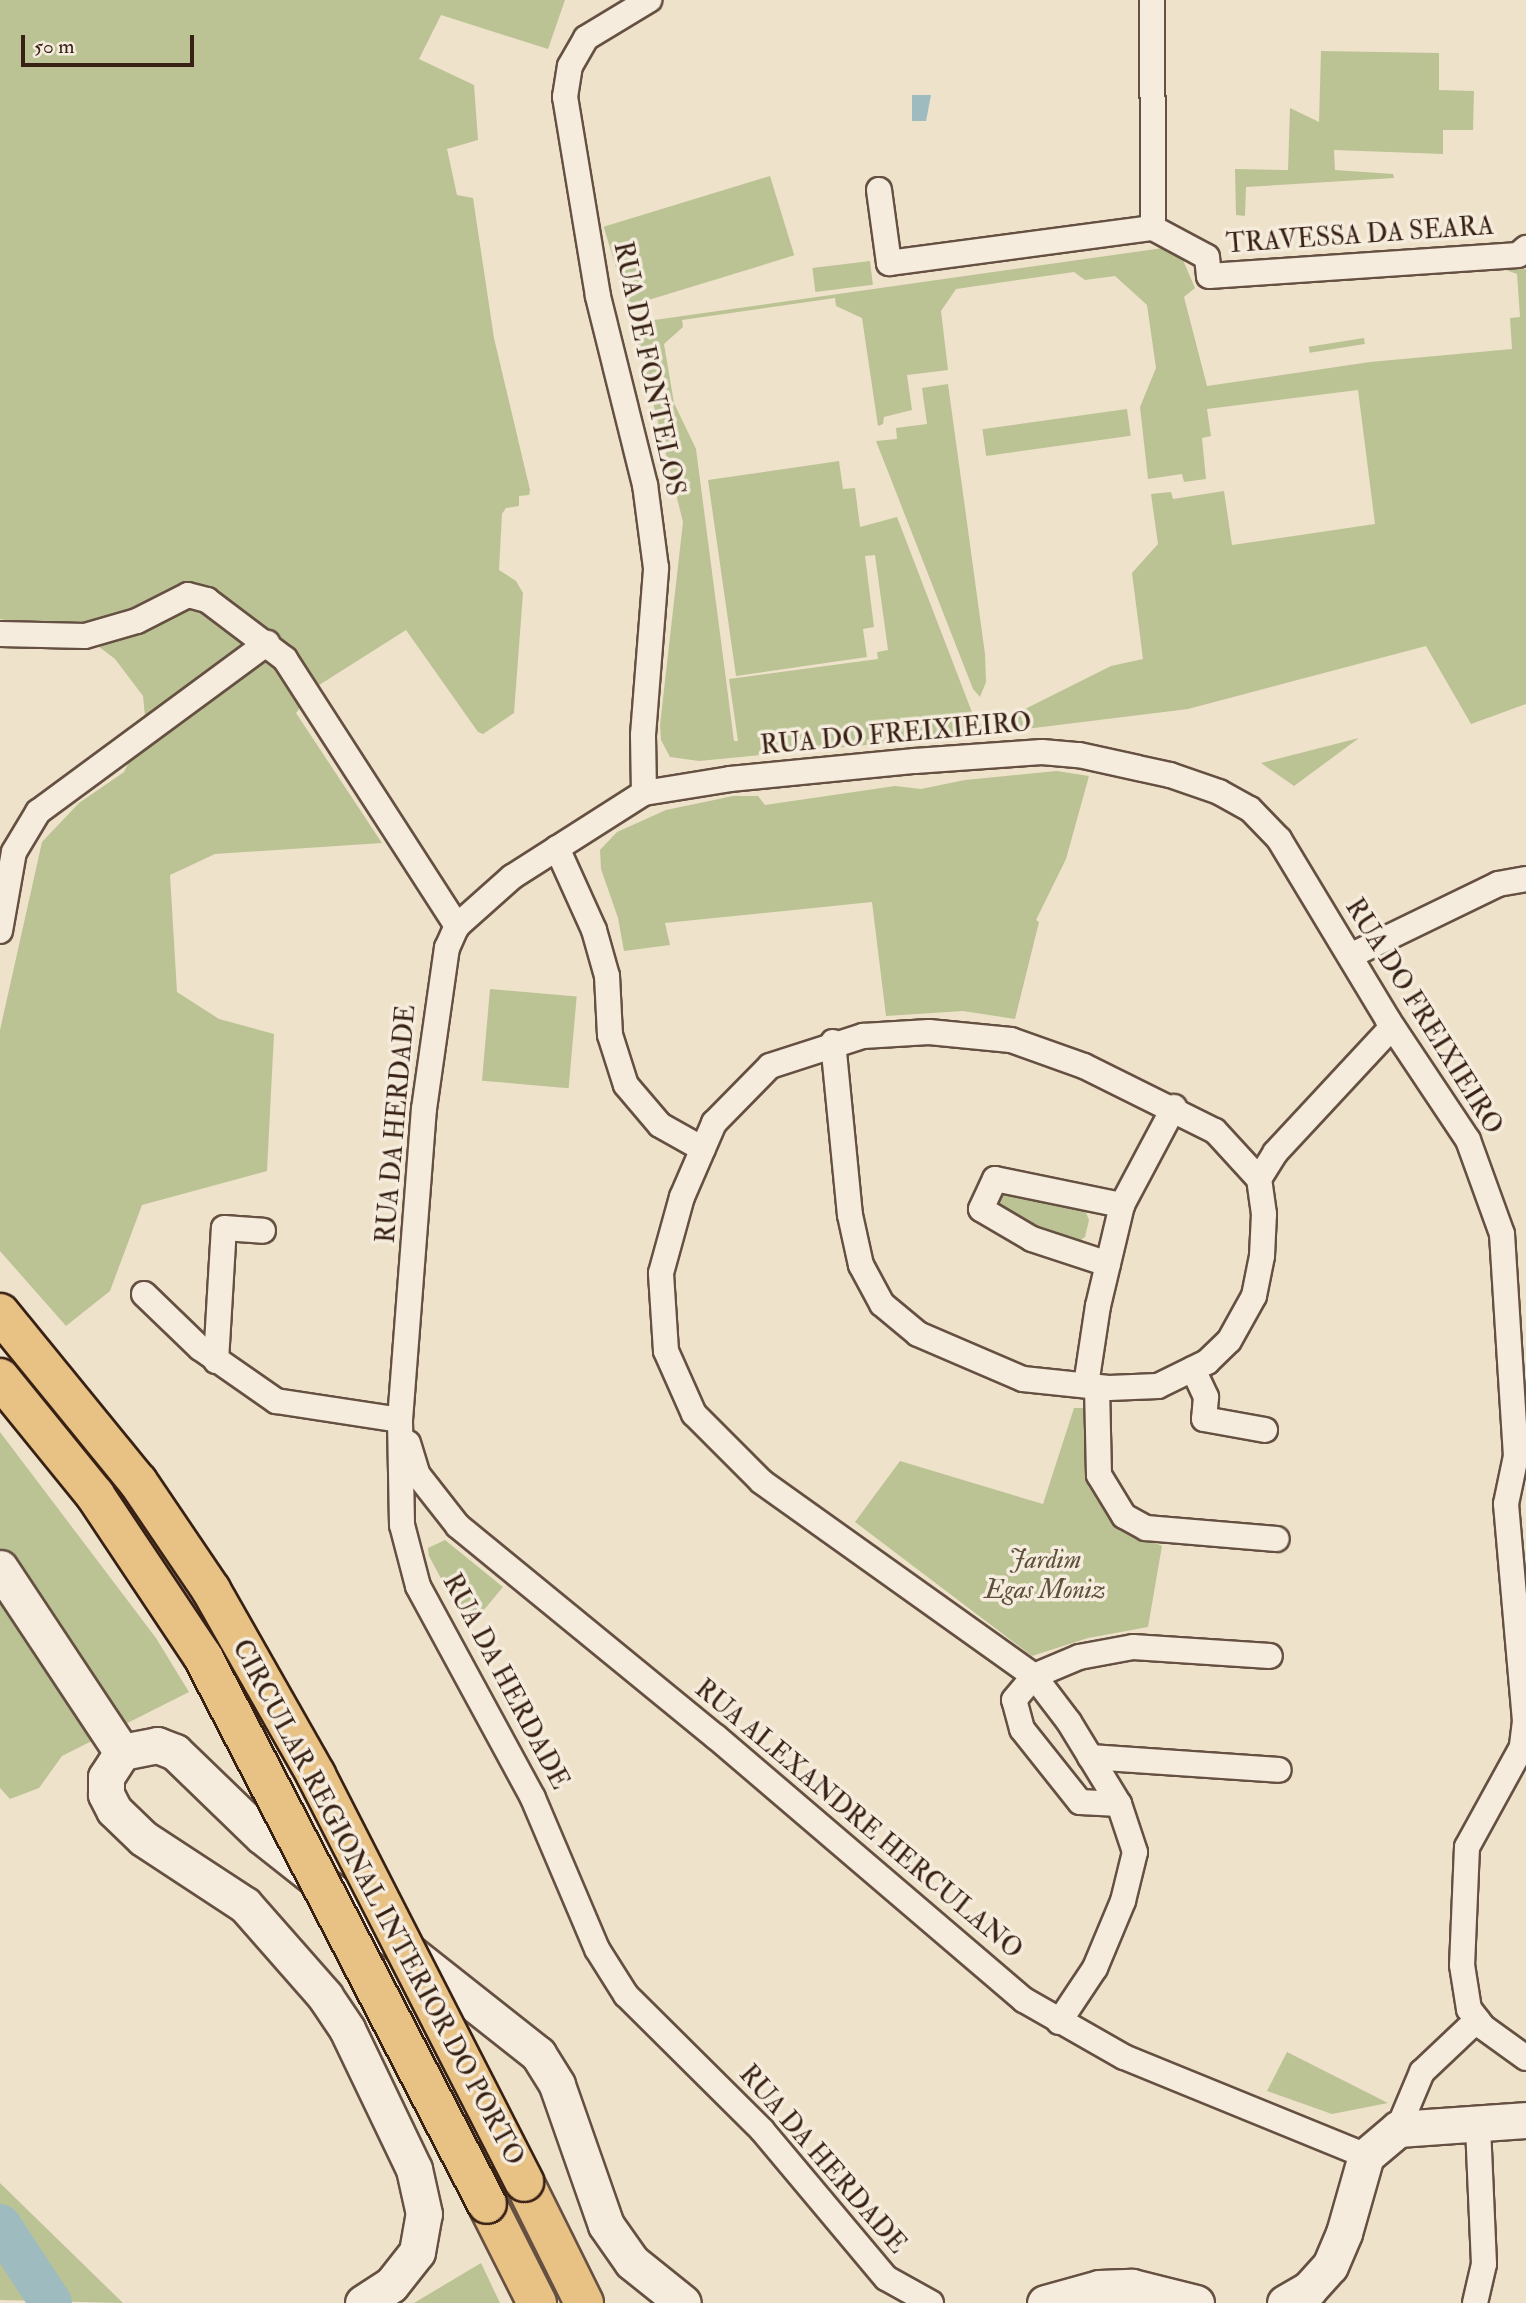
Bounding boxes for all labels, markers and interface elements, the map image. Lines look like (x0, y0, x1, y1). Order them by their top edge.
scale bar (24, 21, 198, 65)
text: 50 m (34, 33, 75, 60)
street label: TRAVESSA DA SEARA (1225, 211, 1495, 261)
street label: RUA DE FONTELOS (606, 239, 690, 499)
street label: RUA DO FREIXIEIRO (759, 708, 1033, 762)
street label: RUA DO FREIXIEIRO (1338, 893, 1508, 1141)
street label: RUA DA HERDADE (371, 1003, 423, 1245)
park label: Jardim Egas Moniz (985, 1545, 1105, 1606)
street label: RUA DA HERDADE (435, 1569, 575, 1795)
street label: CIRCULAR REGIONAL INTERIOR DO PORTO (225, 1635, 529, 2171)
street label: RUA ALEXANDRE HERCULANO (688, 1674, 1028, 1966)
street label: RUA DA HERDADE (732, 2059, 912, 2261)

